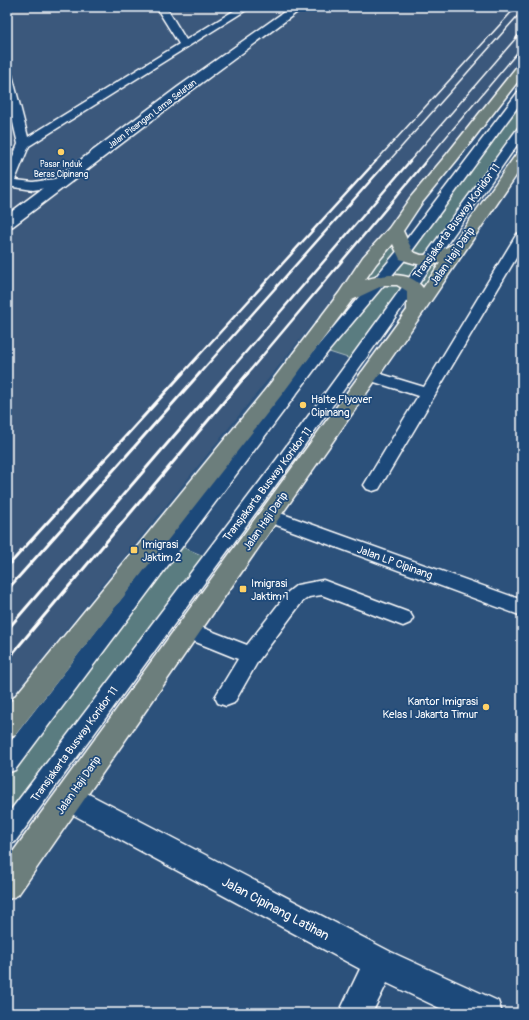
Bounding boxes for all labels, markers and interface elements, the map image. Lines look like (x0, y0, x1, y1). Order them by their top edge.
street label: Jalan Pisangan Lama Selatan (106, 77, 199, 151)
marker: Pasar Induk Beras Cipinang (56, 147, 66, 157)
place label: Pasar Induk Beras Cipinang (34, 159, 89, 180)
street label: Transjakarta Busway Koridor 11 (410, 161, 503, 281)
street label: Jalan Haji Darip (427, 225, 477, 288)
place label: Halte Flyover Cipinang (311, 393, 372, 419)
marker: Halte Flyover Cipinang (298, 400, 308, 410)
street label: Transjakarta Busway Koridor 11 (220, 425, 315, 544)
street label: Jalan Haji Darip (240, 490, 290, 553)
place label: Imigrasi Jaktim 2 (142, 538, 181, 564)
street label: Jalan LP Cipinang (355, 543, 435, 582)
marker: Imigrasi Jaktim 2 (129, 545, 139, 555)
place label: Imigrasi Jaktim 1 (251, 577, 289, 603)
marker: Imigrasi Jaktim 1 (238, 584, 248, 594)
street label: Transjakarta Busway Koridor 11 (28, 684, 121, 804)
place label: Kantor Imigrasi Kelas I Jakarta Timur (382, 695, 478, 721)
marker: Kantor Imigrasi Kelas I Jakarta Timur (481, 702, 491, 712)
street label: Jalan Haji Darip (53, 754, 103, 817)
street label: Jalan Cipinang Latihan (219, 874, 332, 944)

